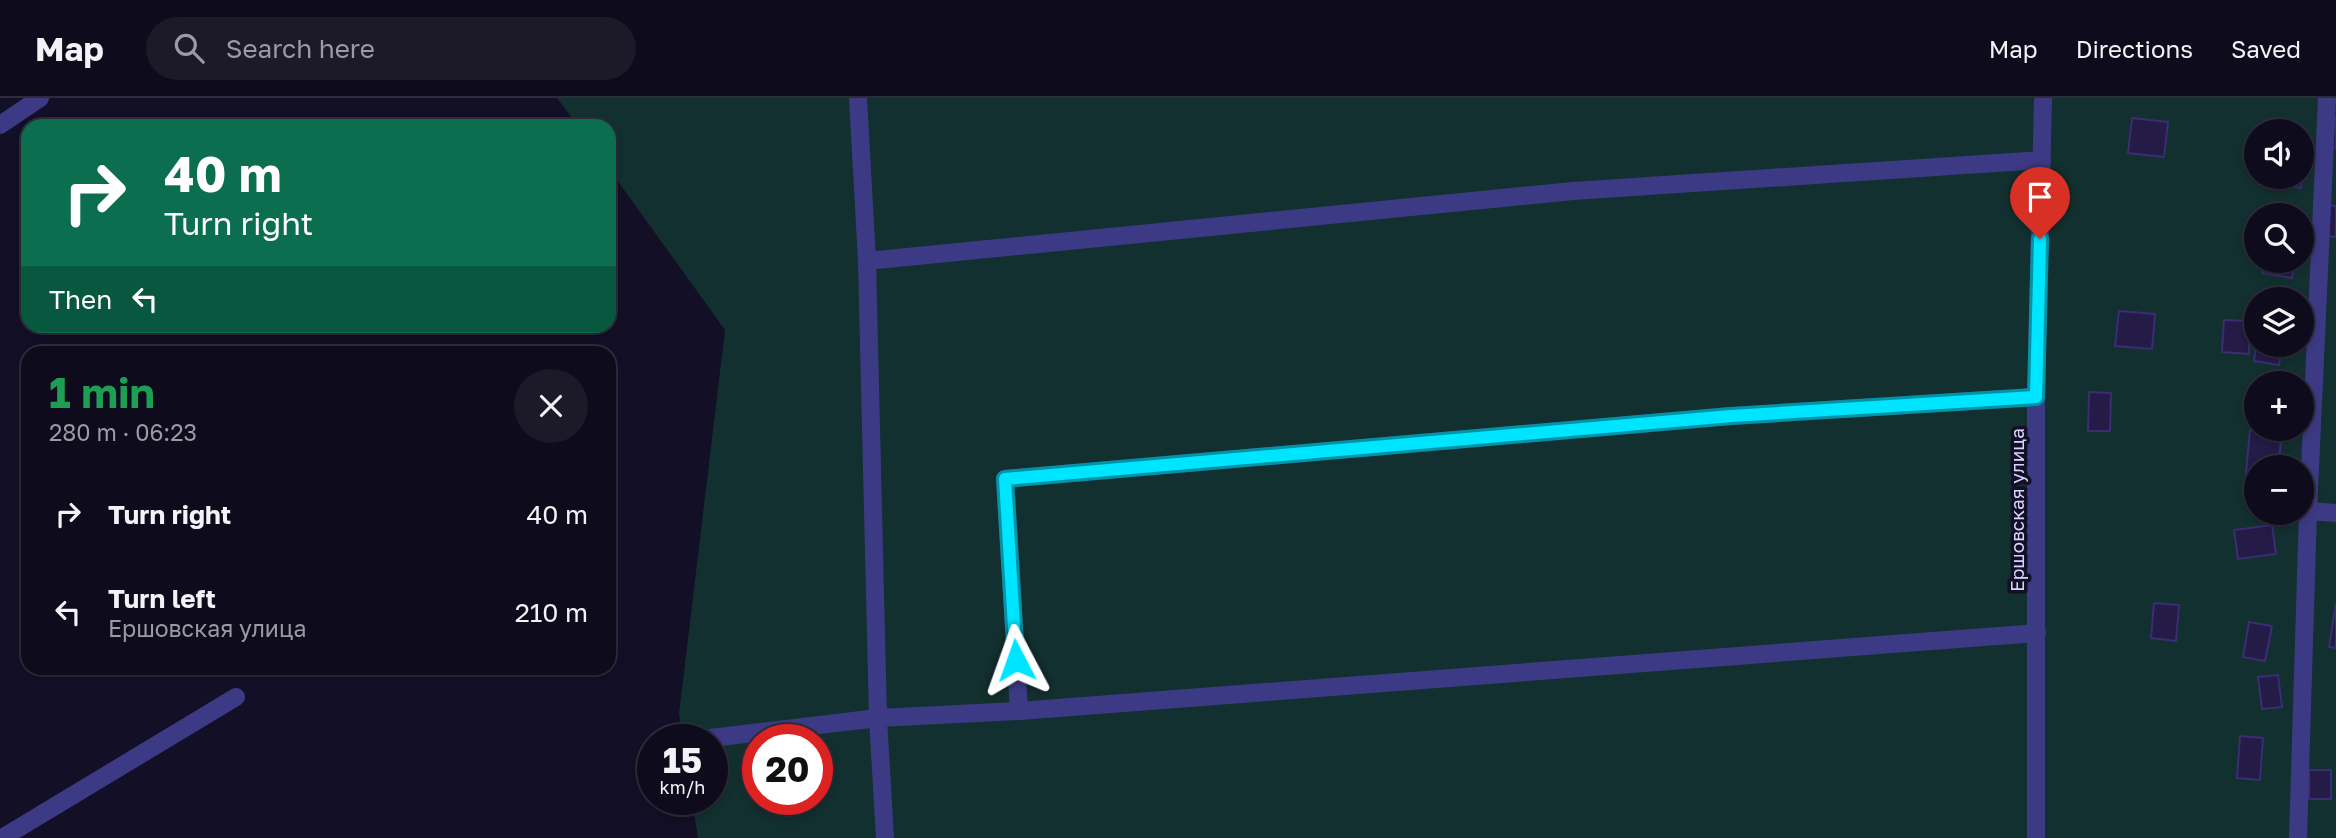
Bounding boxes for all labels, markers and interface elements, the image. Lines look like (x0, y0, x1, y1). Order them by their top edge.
search box (146, 17, 636, 80)
text: Map (35, 29, 104, 68)
icon: search (170, 29, 208, 67)
text: Search here (226, 33, 375, 64)
text: Map (1989, 34, 2038, 63)
text: Directions (2076, 34, 2193, 63)
text: Saved (2231, 34, 2301, 63)
map controls (2244, 119, 2314, 525)
button: sound (2244, 119, 2314, 189)
text: 40 m (164, 144, 282, 203)
icon: right (49, 147, 140, 238)
pin (2010, 167, 2070, 239)
icon: arrive (2021, 178, 2059, 216)
button: search (2244, 203, 2314, 273)
text: Turn right (164, 204, 313, 242)
icon: left (126, 280, 164, 318)
text: Then (49, 284, 112, 315)
button: layers (2244, 287, 2314, 357)
text: 1 min (49, 367, 155, 417)
button: close (514, 369, 588, 443)
button: + (2244, 371, 2314, 441)
text: 280 m · 06:23 (49, 418, 197, 446)
street label: Ершовская улица (2005, 428, 2028, 592)
button: − (2244, 455, 2314, 525)
icon: right (49, 495, 87, 533)
text: Turn right (108, 499, 231, 530)
text: 40 m (527, 499, 588, 530)
text: Turn left (108, 583, 216, 614)
icon: left (49, 593, 87, 631)
text: 210 m (515, 597, 588, 628)
text: Ершовская улица (108, 614, 306, 642)
position arrow (979, 623, 1053, 697)
speed limit sign: 20 (742, 724, 833, 815)
text: 15 (663, 739, 702, 781)
text: km/h (660, 776, 705, 798)

